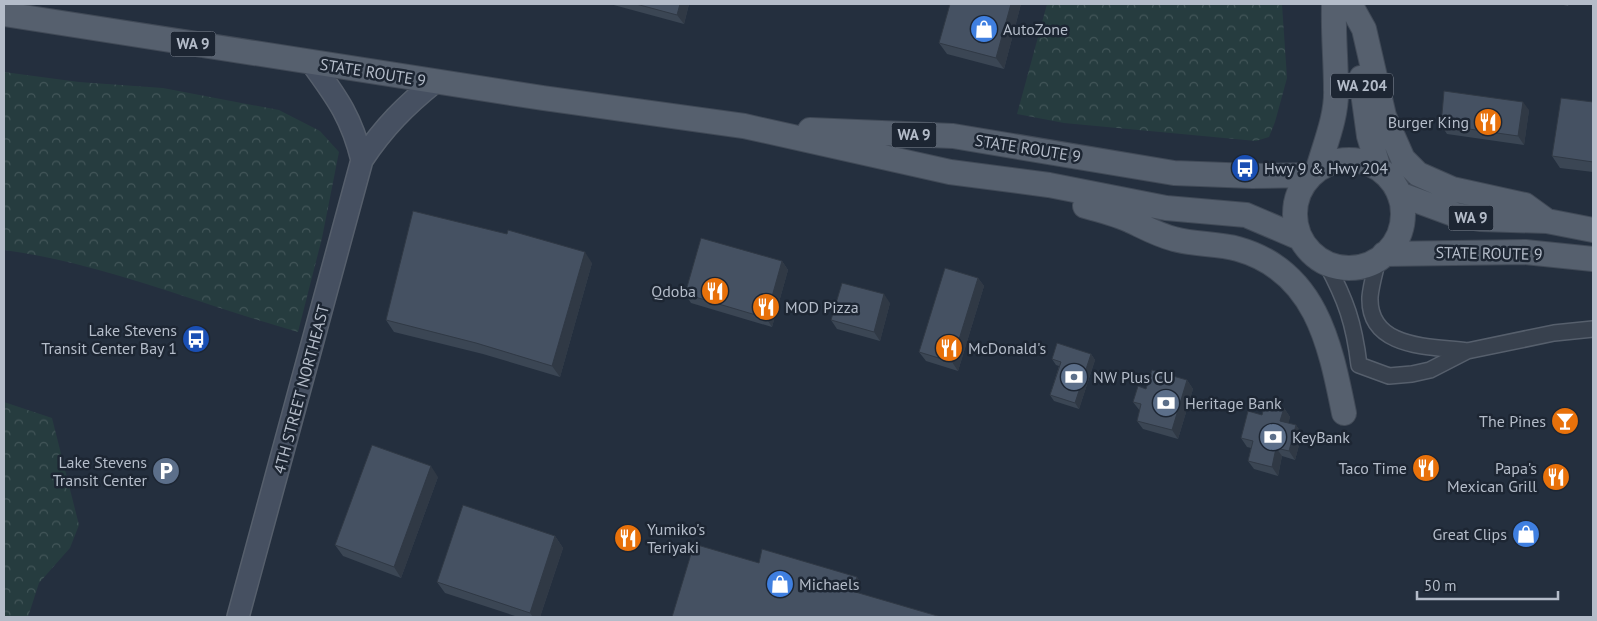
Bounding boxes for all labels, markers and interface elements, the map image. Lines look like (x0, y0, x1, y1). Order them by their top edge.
shop icon: AutoZone (969, 14, 999, 44)
place label: AutoZone (1003, 19, 1068, 39)
road number: WA 9 (170, 32, 216, 56)
street label: STATE ROUTE 9 (319, 54, 427, 90)
road number: WA 204 (1331, 74, 1393, 98)
restaurant icon: Burger King (1473, 107, 1503, 137)
place label: Burger King (1388, 112, 1469, 132)
road number: WA 9 (892, 122, 936, 148)
street label: STATE ROUTE 9 (974, 130, 1082, 166)
bus stop icon: Hwy 9 & Hwy 204 (1230, 153, 1260, 183)
place label: Hwy 9 & Hwy 204 (1264, 158, 1388, 178)
road number: WA 9 (1448, 206, 1494, 230)
street label: STATE ROUTE 9 (1435, 242, 1543, 264)
restaurant icon: Qdoba (700, 276, 730, 306)
place label: Qdoba (651, 281, 696, 301)
restaurant icon: MOD Pizza (751, 292, 781, 322)
place label: MOD Pizza (785, 297, 859, 317)
street label: 4TH STREET NORTHEAST (269, 302, 333, 476)
place label: Lake Stevens Transit Center Bay 1 (41, 320, 177, 358)
bus stop icon: Lake Stevens Transit Center Bay 1 (181, 324, 211, 354)
restaurant icon: McDonald's (934, 333, 964, 363)
place label: McDonald's (968, 338, 1046, 358)
bank icon: NW Plus CU (1059, 362, 1089, 392)
place label: NW Plus CU (1093, 367, 1174, 387)
bank icon: Heritage Bank (1151, 388, 1181, 418)
place label: Heritage Bank (1185, 393, 1282, 413)
bar icon: The Pines (1550, 406, 1580, 436)
place label: The Pines (1479, 411, 1546, 431)
bank icon: KeyBank (1258, 422, 1288, 452)
place label: KeyBank (1292, 427, 1350, 447)
place label: Lake Stevens Transit Center (53, 452, 148, 490)
restaurant icon: Taco Time (1411, 453, 1441, 483)
parking icon: Lake Stevens Transit Center (151, 456, 181, 486)
place label: Taco Time (1338, 458, 1407, 478)
place label: Papa's Mexican Grill (1447, 458, 1537, 496)
restaurant icon: Papa's Mexican Grill (1541, 462, 1571, 492)
place label: Yumiko's Teriyaki (647, 519, 705, 557)
shop icon: Great Clips (1511, 519, 1541, 549)
restaurant icon: Yumiko's Teriyaki (613, 523, 643, 553)
place label: Great Clips (1433, 524, 1507, 544)
scale bar (1417, 568, 1558, 600)
shop icon: Michaels (765, 569, 795, 599)
place label: Michaels (799, 574, 860, 594)
text: 50 m (1424, 576, 1457, 595)

